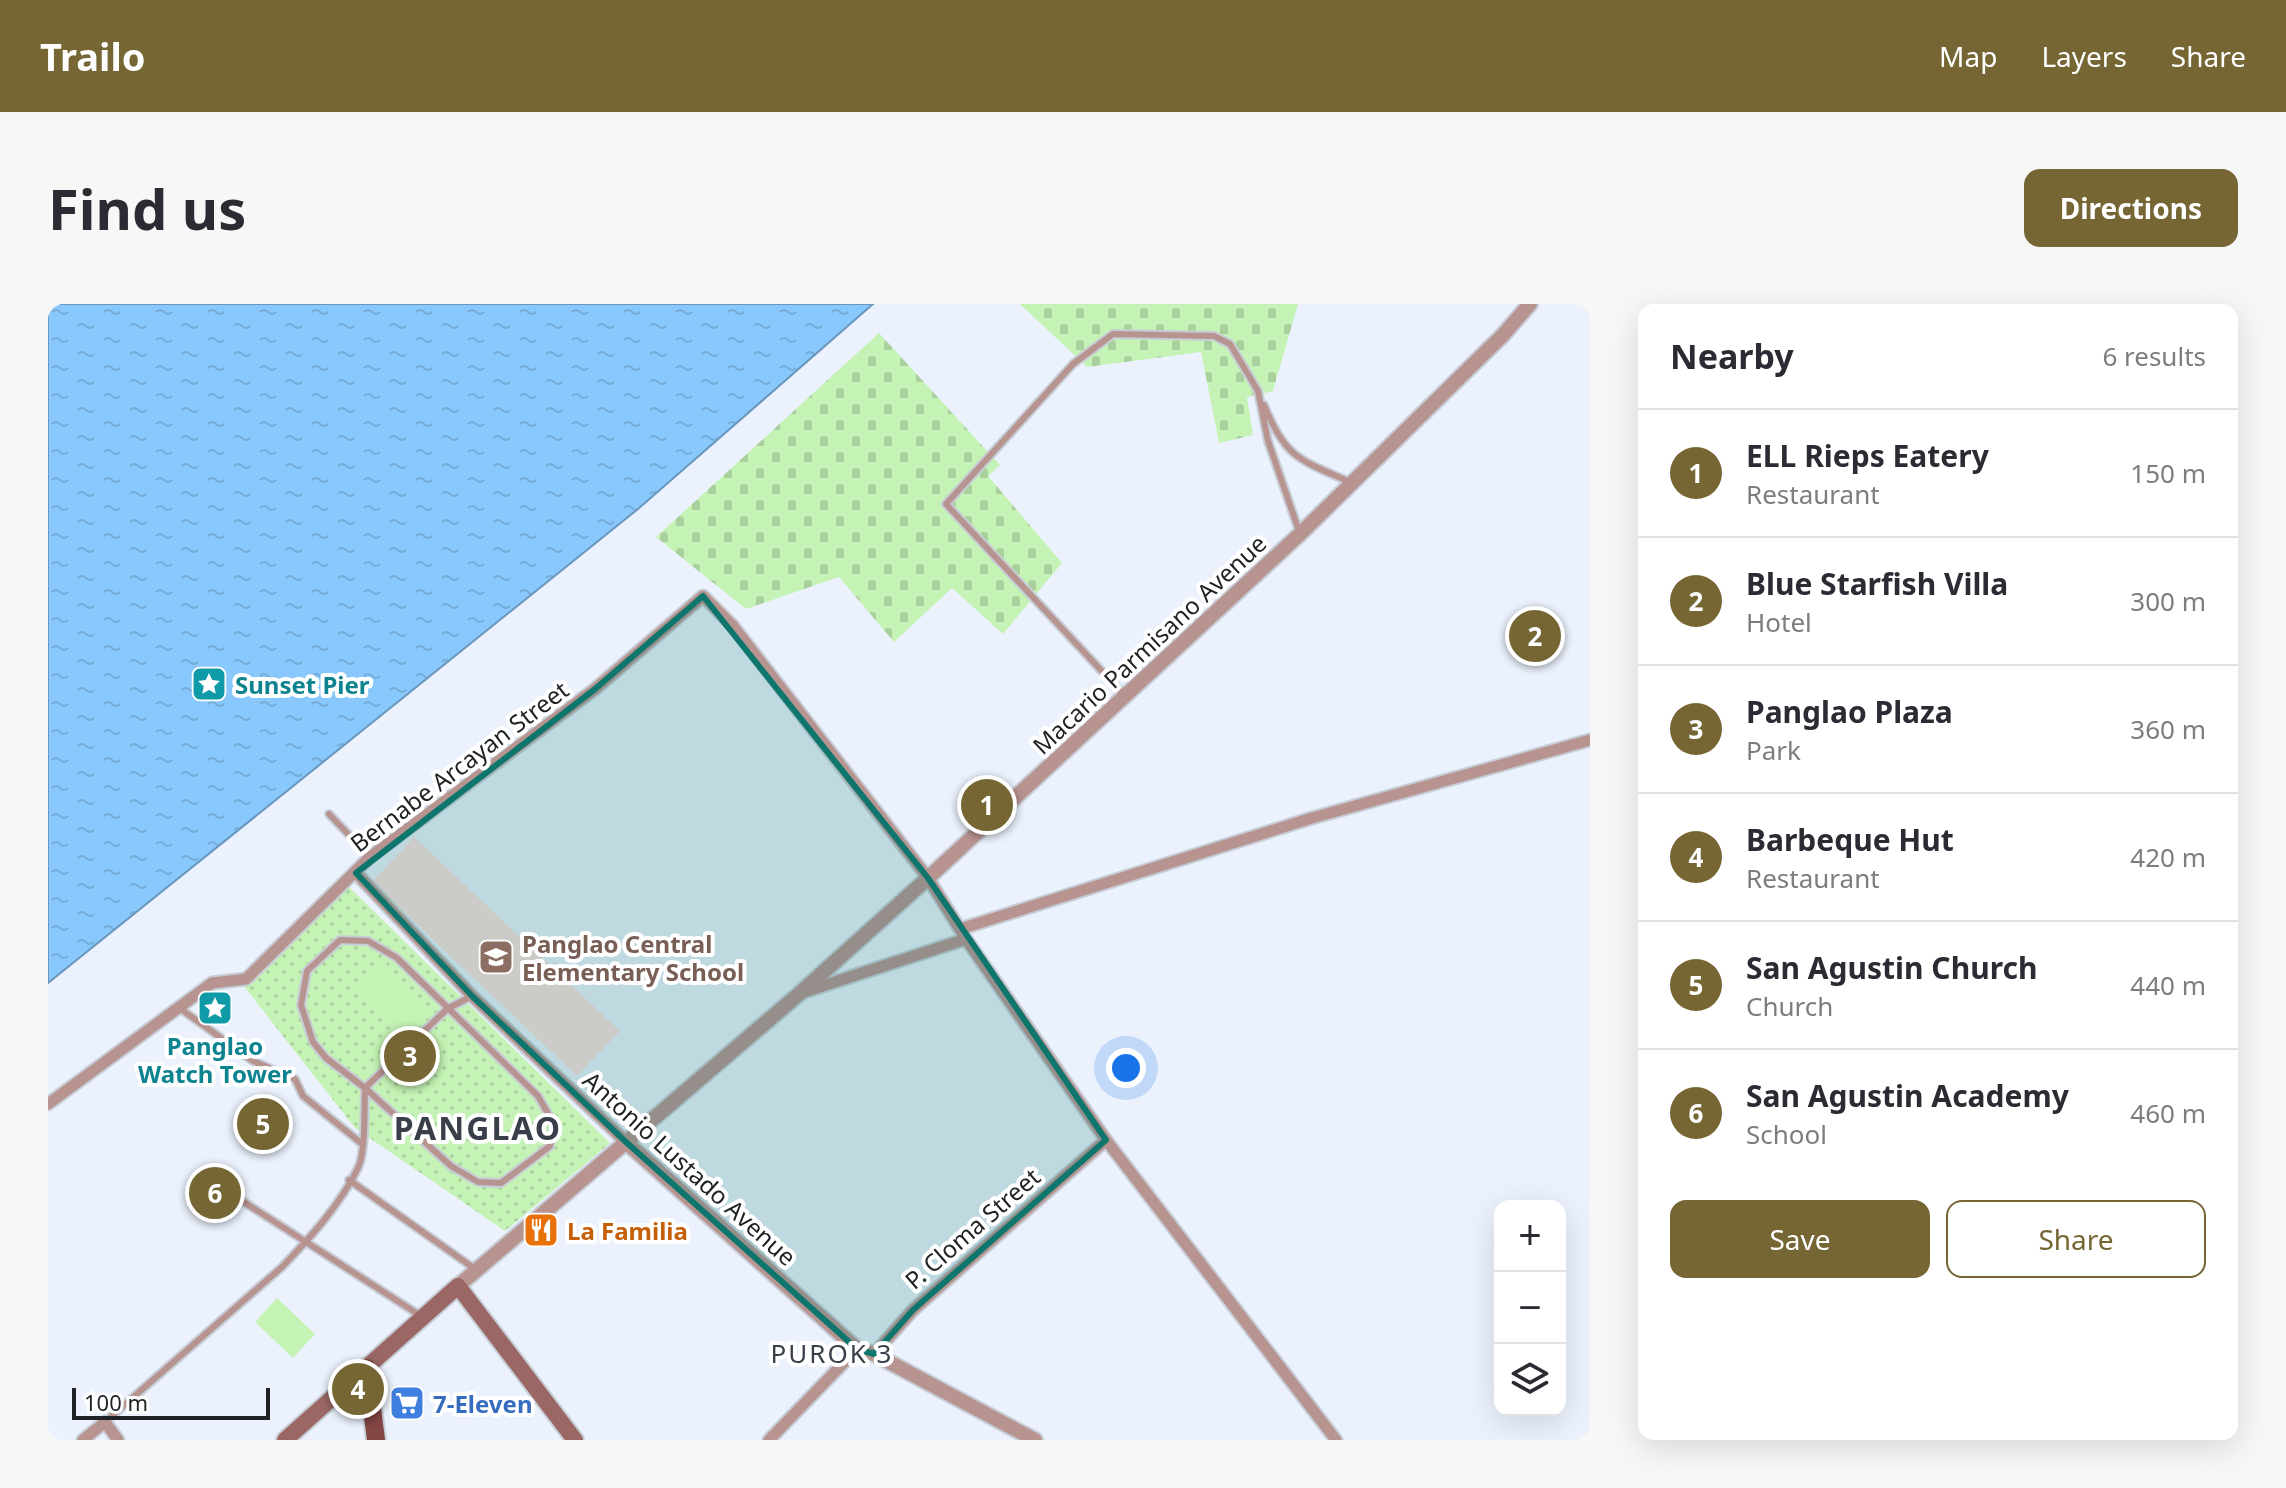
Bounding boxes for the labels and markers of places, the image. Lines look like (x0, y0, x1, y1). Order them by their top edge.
pin: 2 (1509, 606, 1561, 666)
place icon: Sunset Pier (190, 665, 228, 703)
place label: Sunset Pier (235, 668, 370, 701)
pin: 1 (961, 775, 1013, 835)
place label: Panglao Central Elementary School (522, 927, 744, 988)
school or university icon: Panglao Central Elementary School (477, 938, 515, 976)
place icon: Panglao Watch Tower (196, 989, 234, 1027)
pin: 3 (384, 1026, 436, 1086)
place label: Panglao Watch Tower (138, 1029, 292, 1090)
pin: 5 (237, 1094, 289, 1154)
pin: 6 (189, 1163, 241, 1223)
restaurant icon: La Familia (522, 1211, 560, 1249)
place label: La Familia (567, 1214, 688, 1247)
pin: 4 (332, 1359, 384, 1419)
supermarket icon: 7-Eleven (388, 1384, 426, 1422)
place label: 7-Eleven (433, 1387, 532, 1420)

